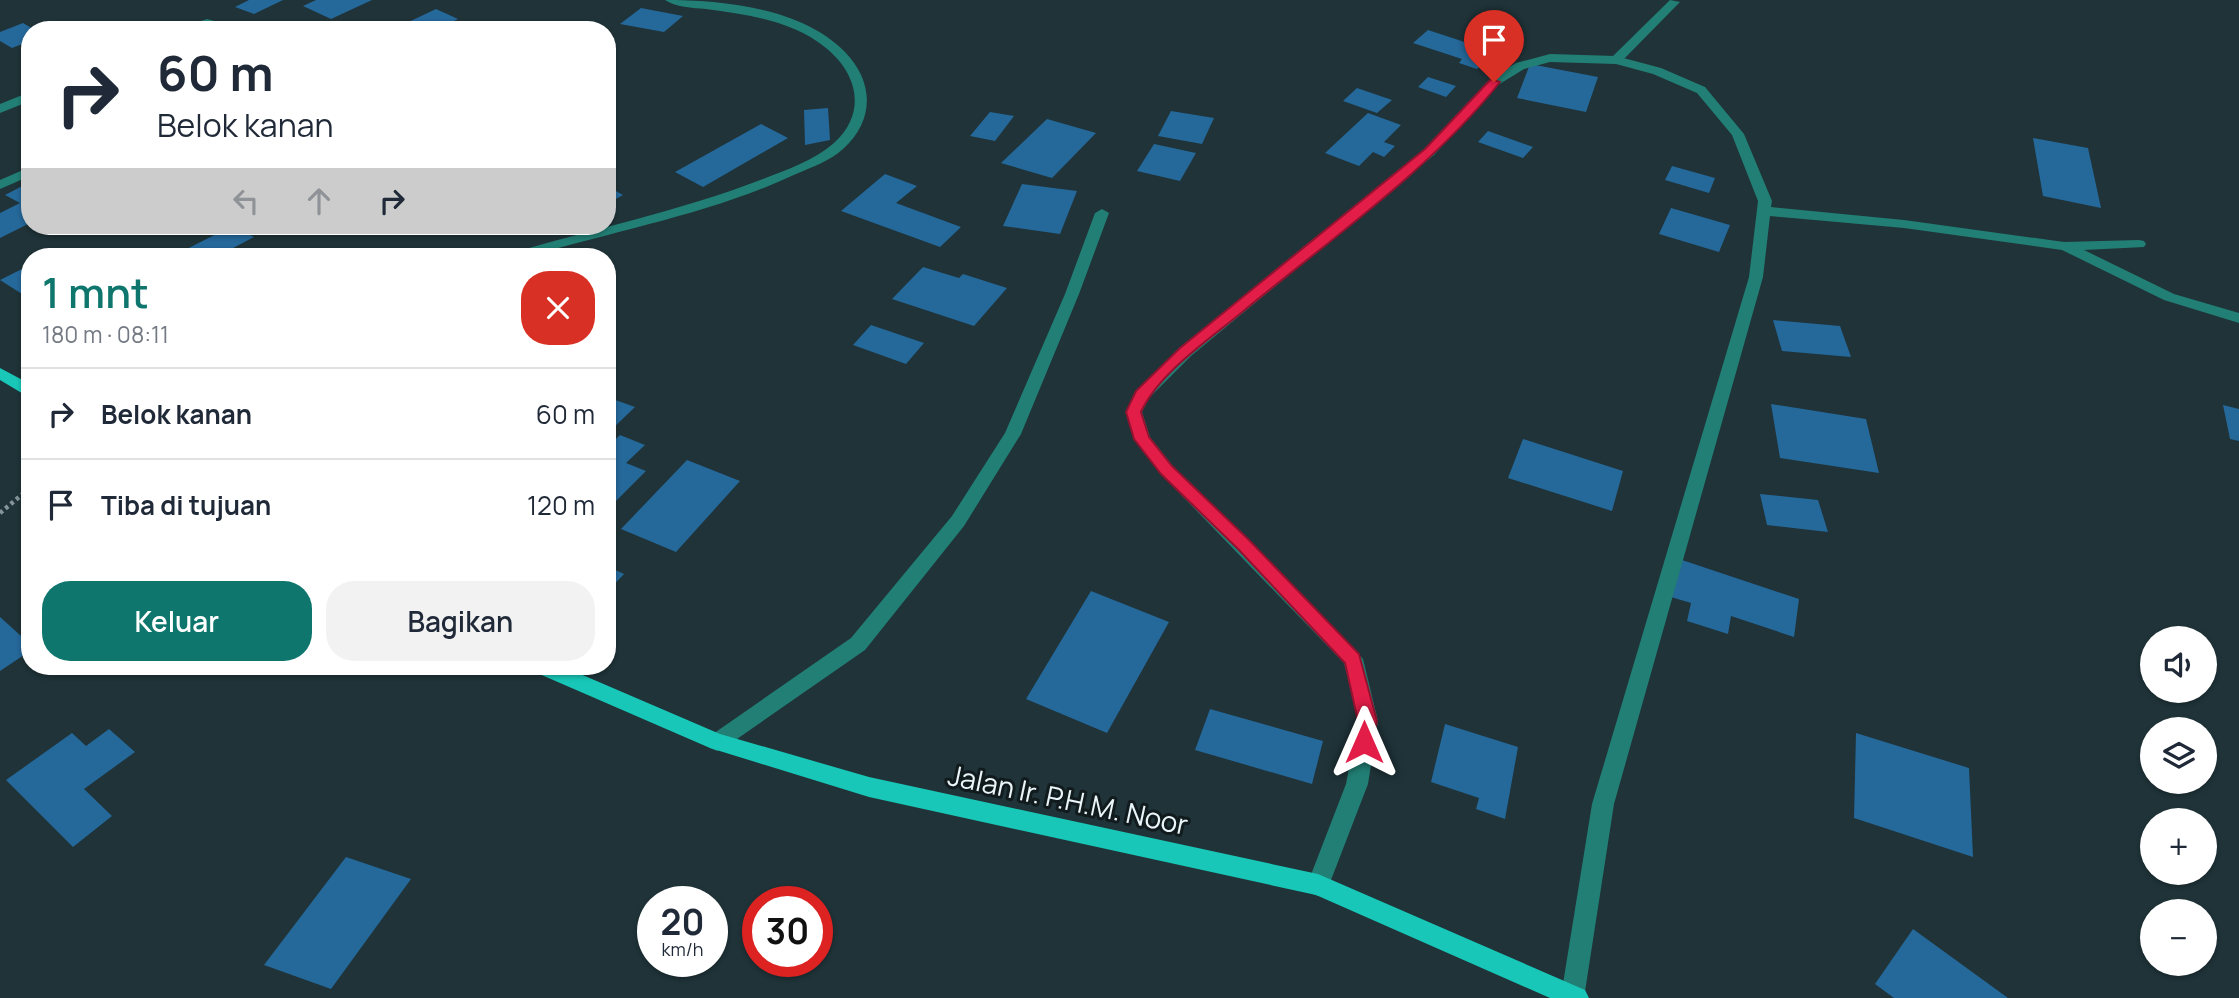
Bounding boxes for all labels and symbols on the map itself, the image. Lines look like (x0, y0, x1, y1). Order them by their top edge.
pin (1464, 10, 1524, 82)
position arrow (1327, 705, 1401, 779)
street label: Jalan Ir. P.H.M. Noor (945, 755, 1192, 843)
speed limit sign: 30 (742, 886, 833, 977)

